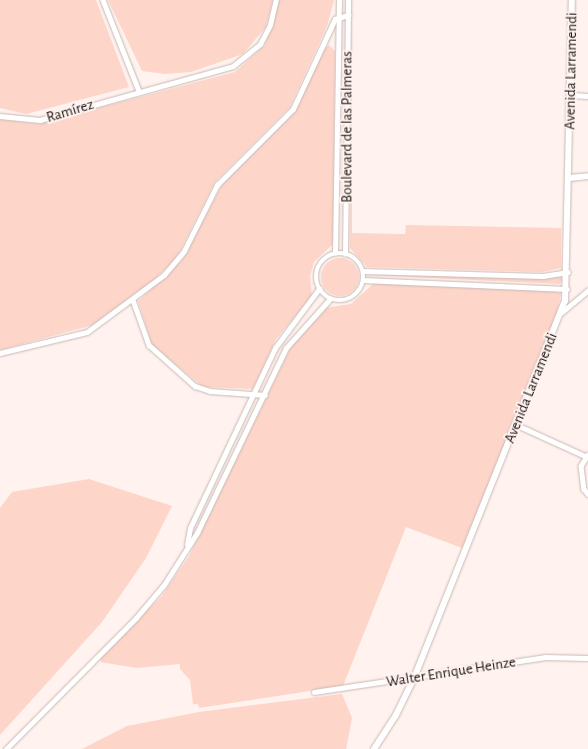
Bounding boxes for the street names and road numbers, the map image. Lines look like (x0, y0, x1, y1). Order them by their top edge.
street label: Avenida Larramendi (561, 12, 581, 130)
street label: Boulevard de las Palmeras (338, 51, 356, 203)
street label: Ramírez (44, 95, 96, 127)
street label: Avenida Larramendi (501, 330, 561, 446)
street label: Walter Enrique Heinze (385, 653, 517, 691)

